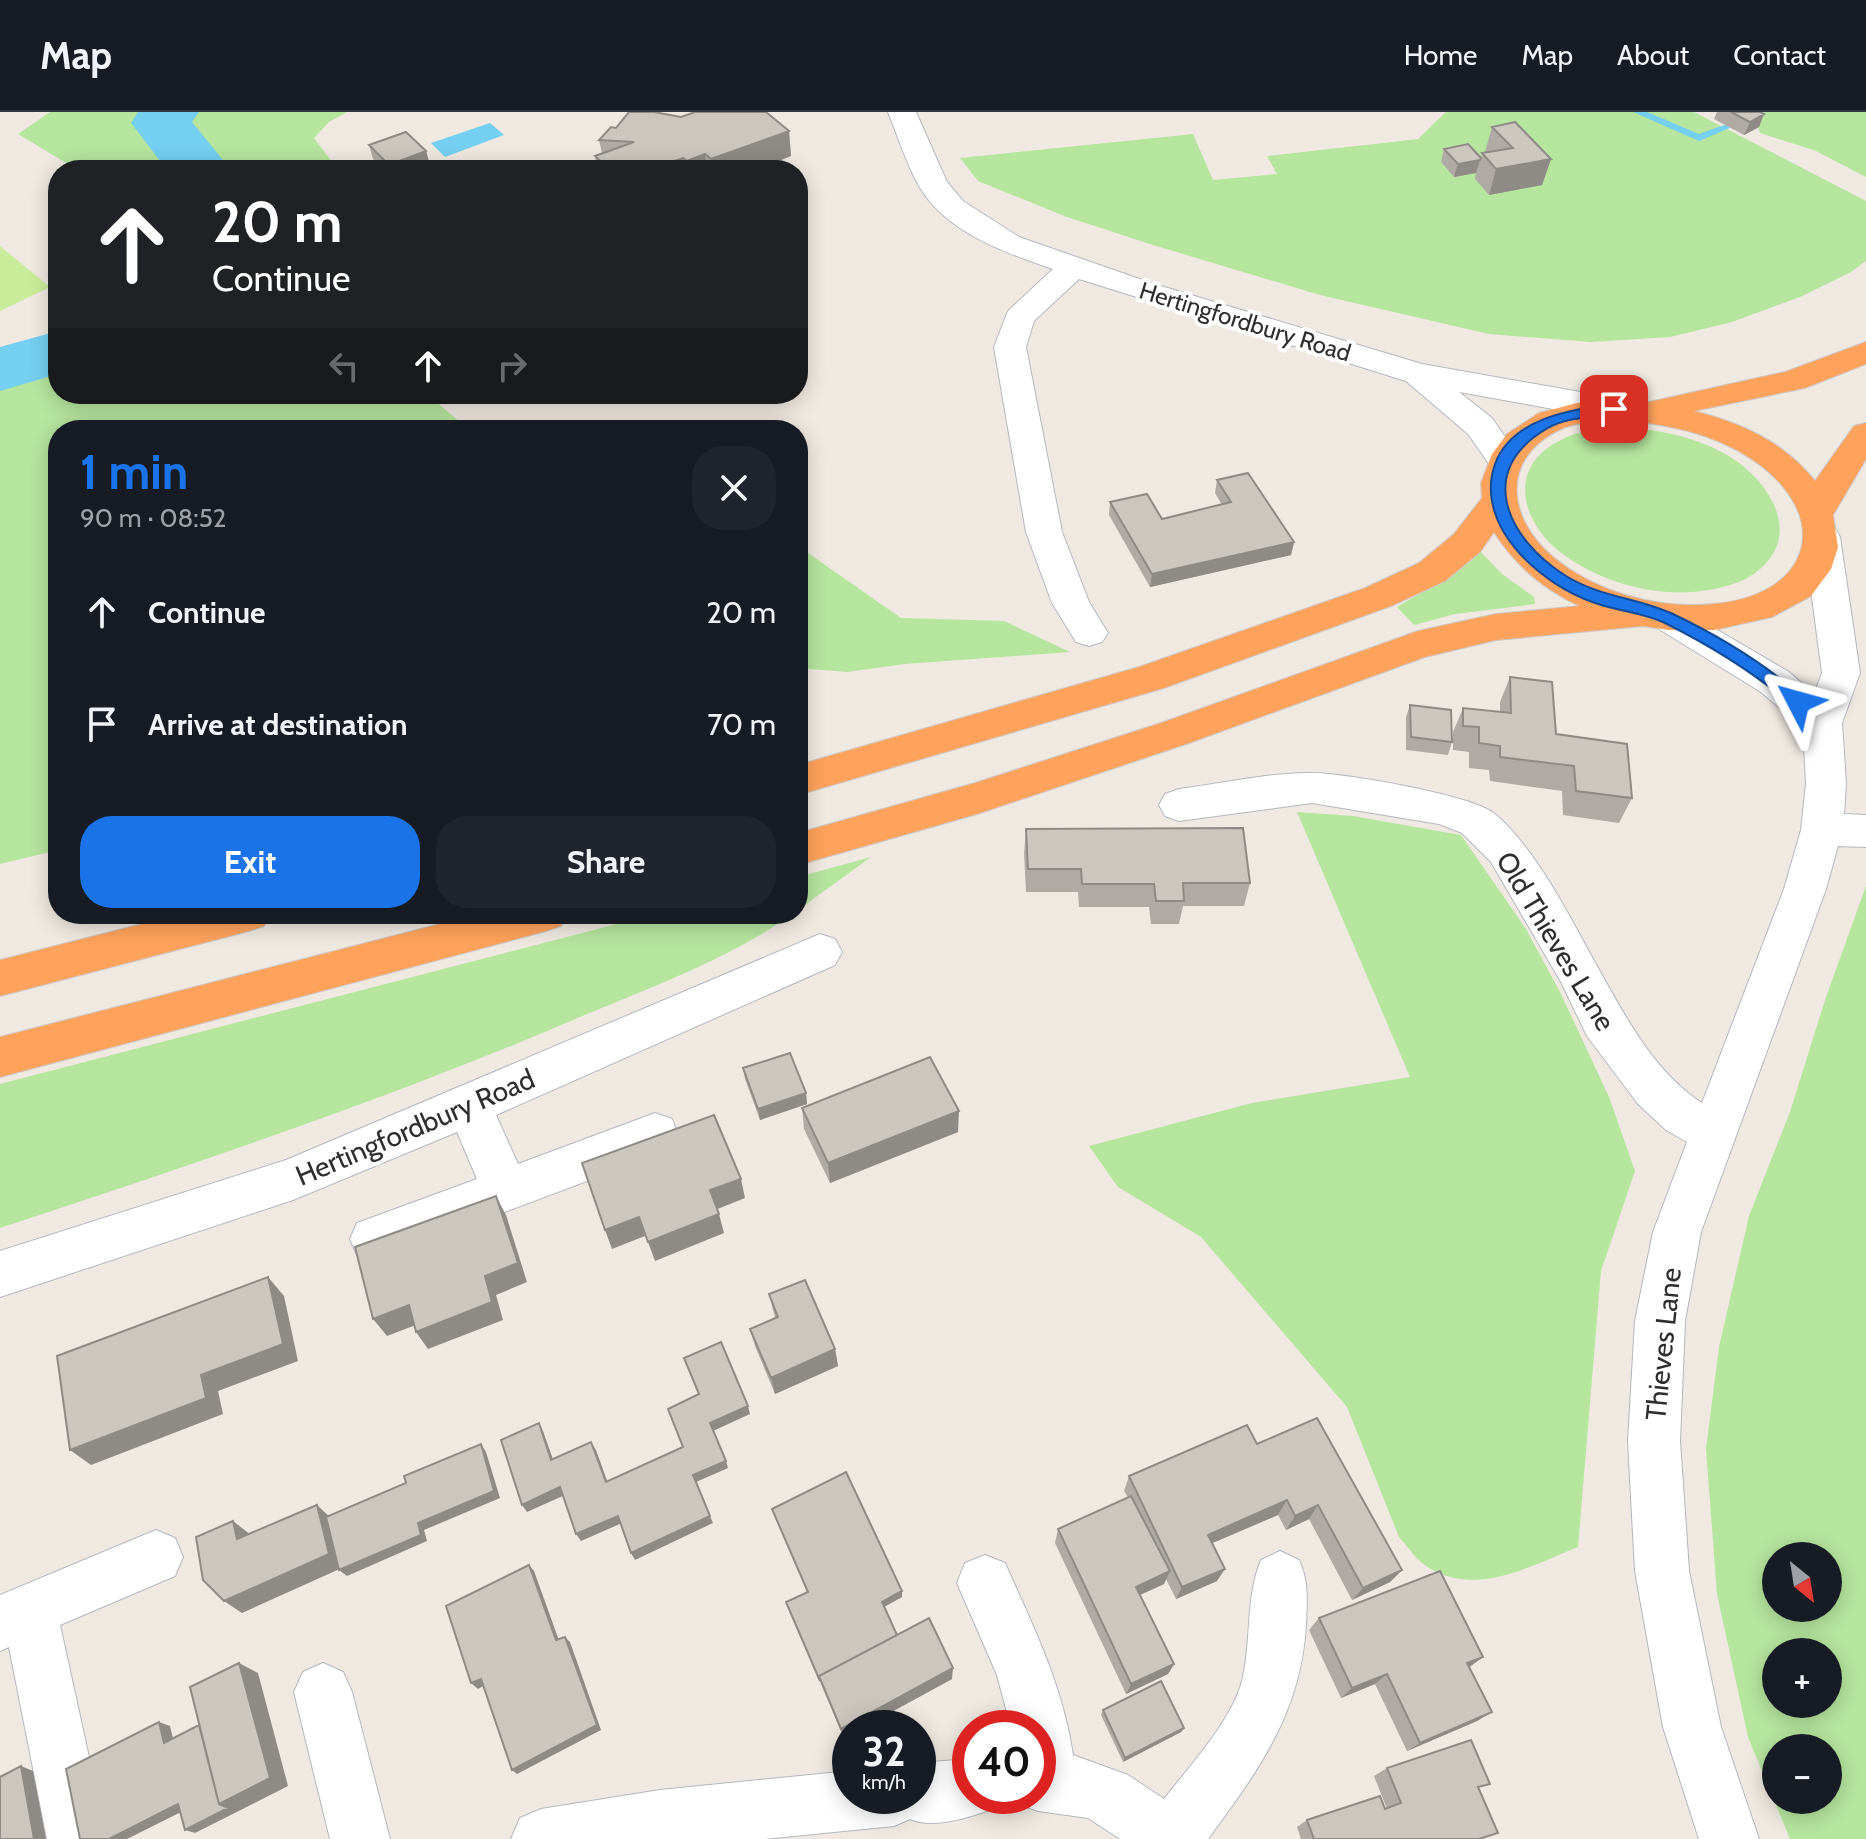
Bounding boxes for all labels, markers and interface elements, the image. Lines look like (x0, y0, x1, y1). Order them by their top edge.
text: Map (40, 32, 112, 79)
text: Home (1404, 38, 1477, 72)
text: Map (1521, 38, 1573, 72)
text: About (1617, 38, 1689, 72)
text: Contact (1733, 38, 1826, 72)
text: 20 m (212, 188, 342, 256)
icon: ahead (80, 192, 184, 296)
text: Continue (212, 256, 351, 300)
street label: Hertingfordbury Road (1136, 276, 1354, 367)
icon: left (322, 344, 366, 388)
icon: ahead (406, 344, 450, 388)
icon: right (490, 344, 534, 388)
pin (1580, 375, 1648, 443)
icon: arrive (1592, 387, 1636, 431)
text: 1 min (80, 443, 188, 501)
button: close (692, 446, 776, 530)
text: 90 m · 08:52 (80, 502, 226, 534)
icon: ahead (80, 590, 124, 634)
text: Continue (148, 594, 265, 631)
text: 20 m (706, 594, 776, 631)
position arrow (1756, 660, 1840, 744)
icon: arrive (80, 702, 124, 746)
text: Arrive at destination (148, 706, 408, 743)
text: 70 m (707, 706, 776, 743)
button: Exit (80, 816, 420, 908)
button: Share (436, 816, 776, 908)
street label: Old Thieves Lane (1489, 845, 1623, 1037)
street label: Hertingfordbury Road (290, 1061, 540, 1193)
street label: Thieves Lane (1638, 1266, 1688, 1422)
north arrow (1762, 1542, 1842, 1622)
map controls (1762, 1542, 1842, 1814)
button: + (1762, 1638, 1842, 1718)
speed limit sign: 40 (952, 1710, 1056, 1814)
text: 32 (863, 1727, 905, 1776)
button: − (1762, 1734, 1842, 1814)
text: km/h (862, 1770, 906, 1794)

